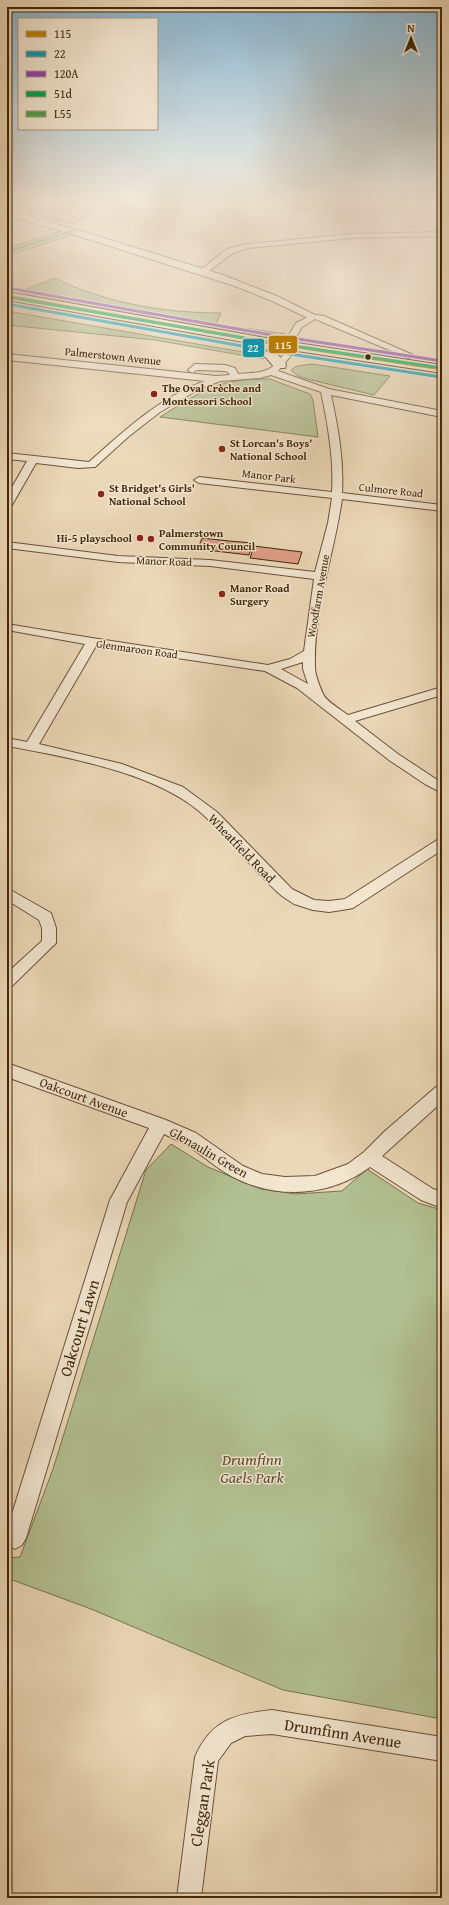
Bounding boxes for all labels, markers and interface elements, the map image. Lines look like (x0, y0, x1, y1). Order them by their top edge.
legend (18, 18, 158, 130)
north arrow (391, 18, 431, 58)
text: N (407, 20, 415, 36)
text: 115 (54, 25, 72, 42)
text: 22 (54, 45, 66, 62)
text: 120A (54, 65, 79, 82)
text: 51d (54, 85, 73, 102)
text: L55 (54, 105, 72, 122)
line badge: 115 (268, 335, 298, 354)
text: 115 (274, 337, 292, 353)
line badge: 22 (242, 338, 265, 358)
text: 22 (247, 340, 259, 356)
street label: Palmerstown Avenue (64, 343, 162, 369)
unlabelled marker (363, 352, 373, 362)
place label: The Oval Crèche and Montessori School (162, 380, 262, 409)
marker: The Oval Crèche and Montessori School (149, 389, 159, 399)
place label: St Lorcan's Boys' National School (230, 435, 312, 464)
marker: St Lorcan's Boys' National School (217, 444, 227, 454)
street label: Manor Park (241, 465, 297, 487)
street label: Culmore Road (358, 479, 424, 501)
place label: St Bridget's Girls' National School (109, 480, 195, 509)
marker: St Bridget's Girls' National School (96, 489, 106, 499)
place label: Palmerstown Community Council (159, 525, 256, 554)
place label: Hi-5 playschool (57, 530, 133, 546)
marker: Hi-5 playschool (135, 533, 145, 543)
marker: Palmerstown Community Council (146, 534, 156, 544)
street label: Manor Road (136, 552, 192, 570)
street label: Woodfarm Avenue (303, 553, 333, 639)
place label: Manor Road Surgery (230, 580, 290, 609)
marker: Manor Road Surgery (217, 589, 227, 599)
street label: Glenmaroon Road (95, 635, 179, 663)
street label: Wheatfield Road (204, 809, 280, 887)
street label: Oakcourt Avenue (37, 1073, 131, 1122)
street label: Glenaulin Green (166, 1122, 252, 1183)
street label: Oakcourt Lawn (53, 1276, 105, 1380)
park label: Drumfinn Gaels Park (220, 1447, 285, 1489)
street label: Drumfinn Avenue (283, 1712, 403, 1754)
street label: Cleggan Park (183, 1757, 221, 1848)

